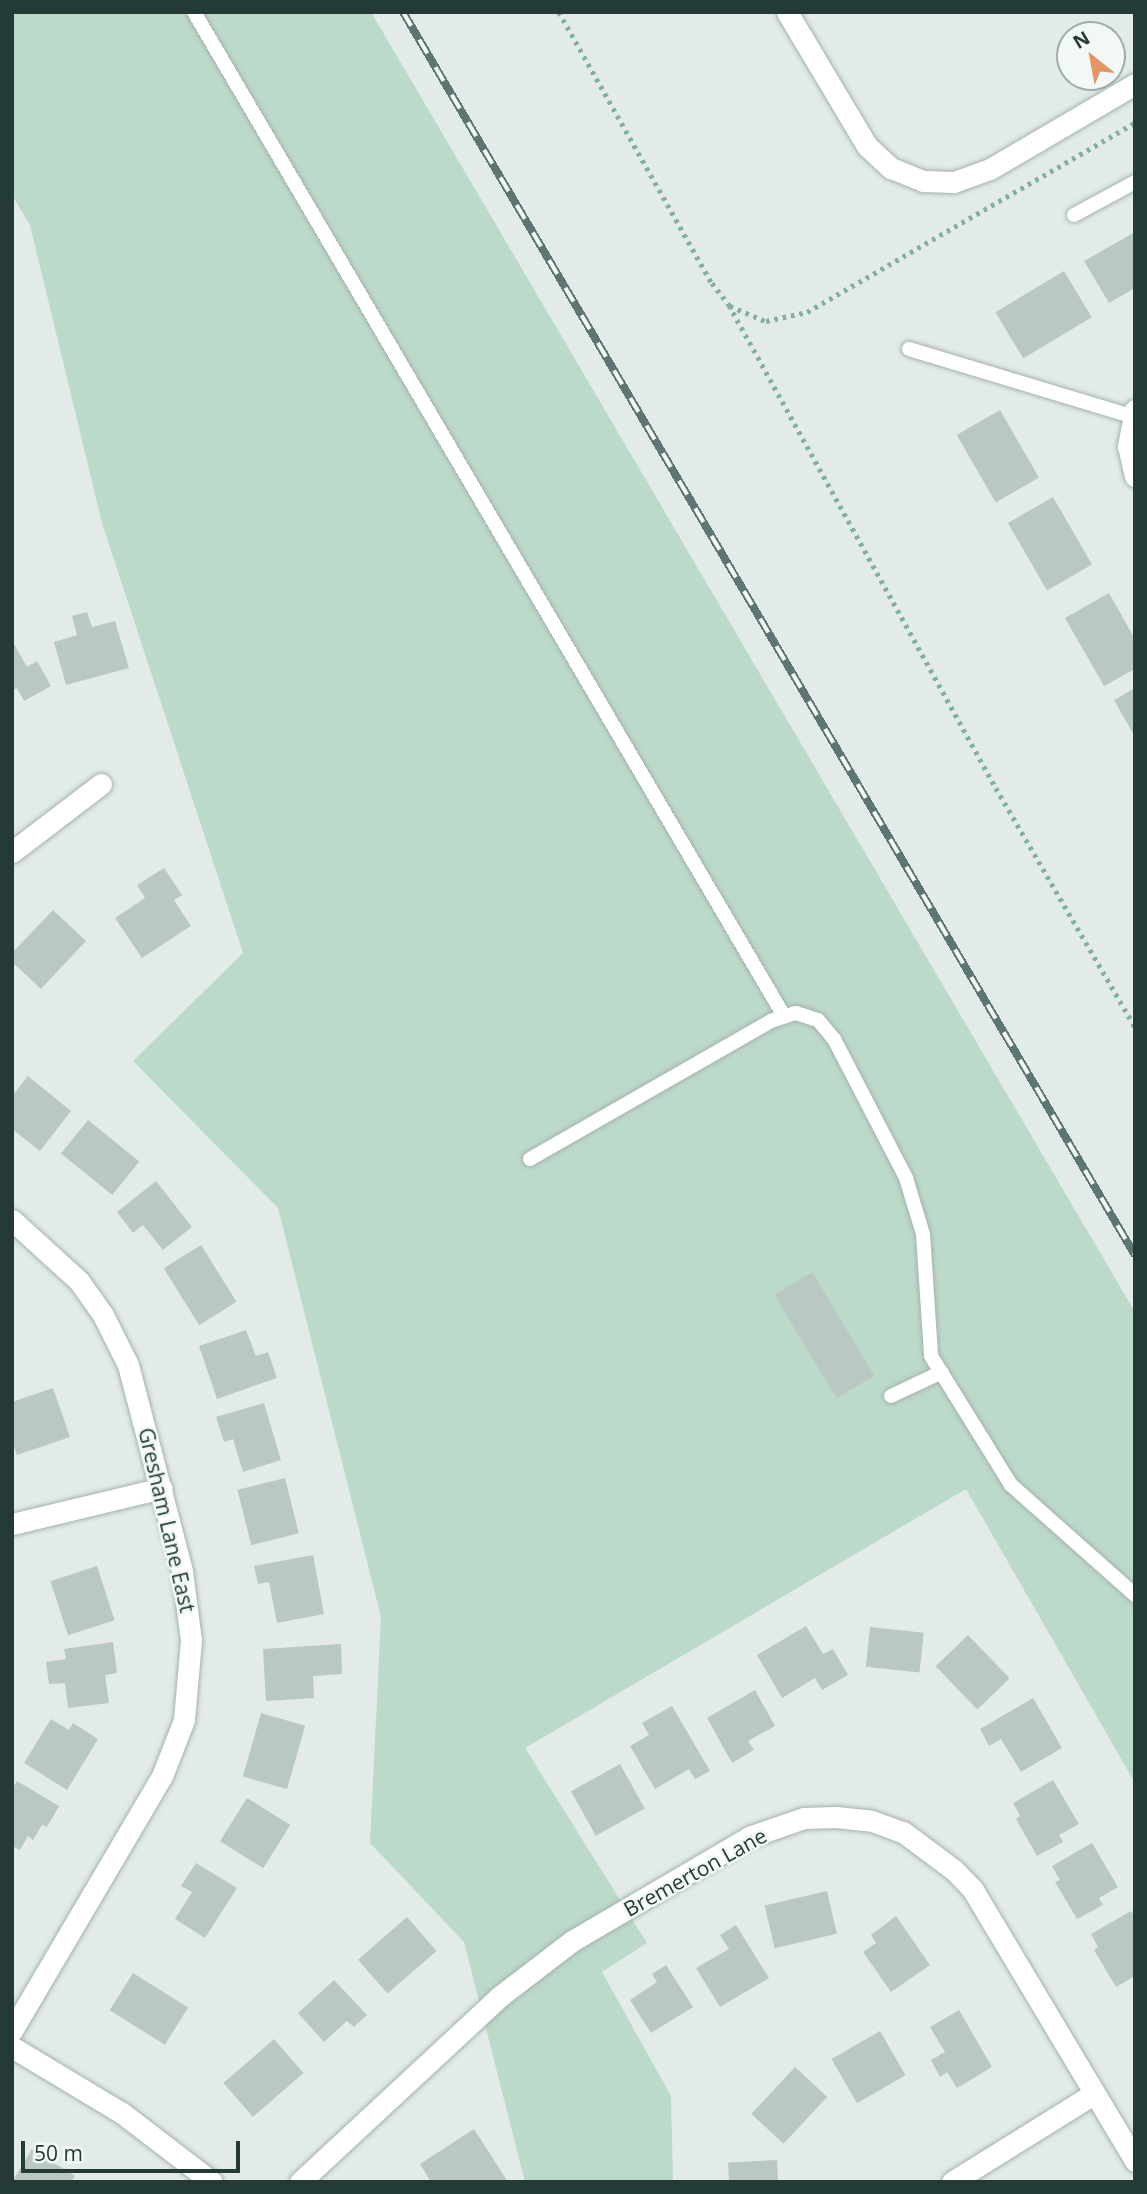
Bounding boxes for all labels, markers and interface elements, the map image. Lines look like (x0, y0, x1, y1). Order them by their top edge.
north arrow (1056, 21, 1126, 91)
text: N (1068, 25, 1095, 55)
street label: Gresham Lane East (134, 1425, 200, 1615)
street label: Bremerton Lane (619, 1822, 771, 1922)
scale bar (24, 2128, 243, 2172)
text: 50 m (34, 2139, 83, 2167)

